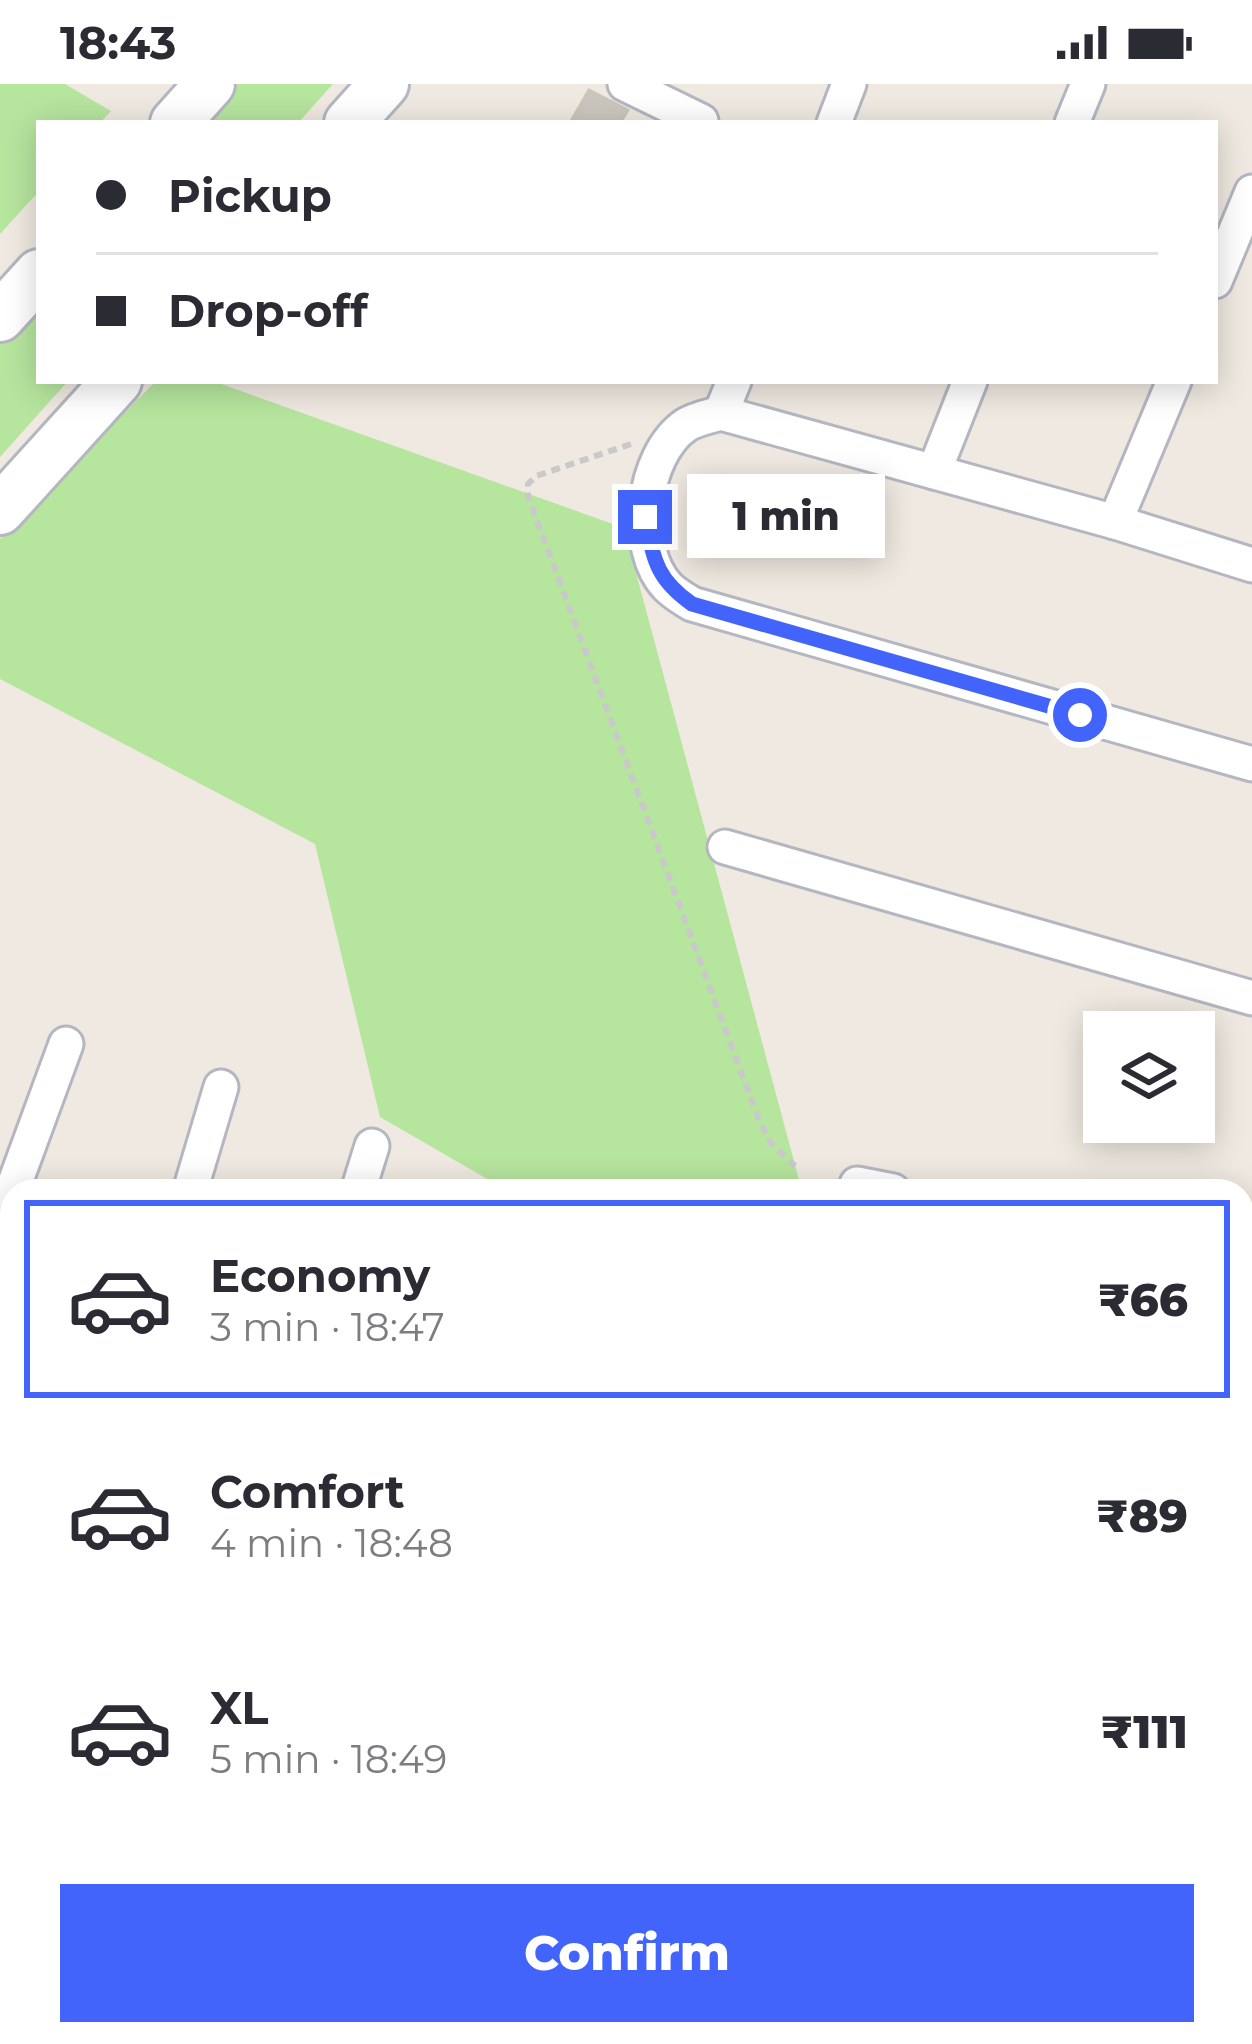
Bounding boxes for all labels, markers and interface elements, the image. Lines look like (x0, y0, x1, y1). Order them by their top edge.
text: 18:43 (60, 15, 176, 70)
text: Pickup (168, 168, 332, 223)
text: Drop-off (168, 283, 368, 338)
callout: 1 min (687, 475, 885, 559)
route end (618, 490, 672, 544)
text: 1 min (732, 492, 840, 540)
route start (1053, 688, 1107, 742)
map controls (1083, 1011, 1215, 1143)
button: layers (1083, 1011, 1215, 1143)
icon: car (66, 1245, 174, 1353)
text: Economy (210, 1248, 430, 1303)
text: ₹66 (1098, 1272, 1188, 1327)
text: 3 min · 18:47 (210, 1303, 445, 1351)
icon: car (66, 1461, 174, 1569)
text: Comfort (210, 1464, 405, 1519)
text: ₹89 (1096, 1488, 1188, 1543)
text: 4 min · 18:48 (210, 1519, 453, 1567)
icon: car (66, 1677, 174, 1785)
text: XL (210, 1680, 268, 1735)
text: ₹111 (1101, 1704, 1188, 1759)
text: 5 min · 18:49 (210, 1735, 447, 1783)
button: Confirm (60, 1884, 1194, 2022)

